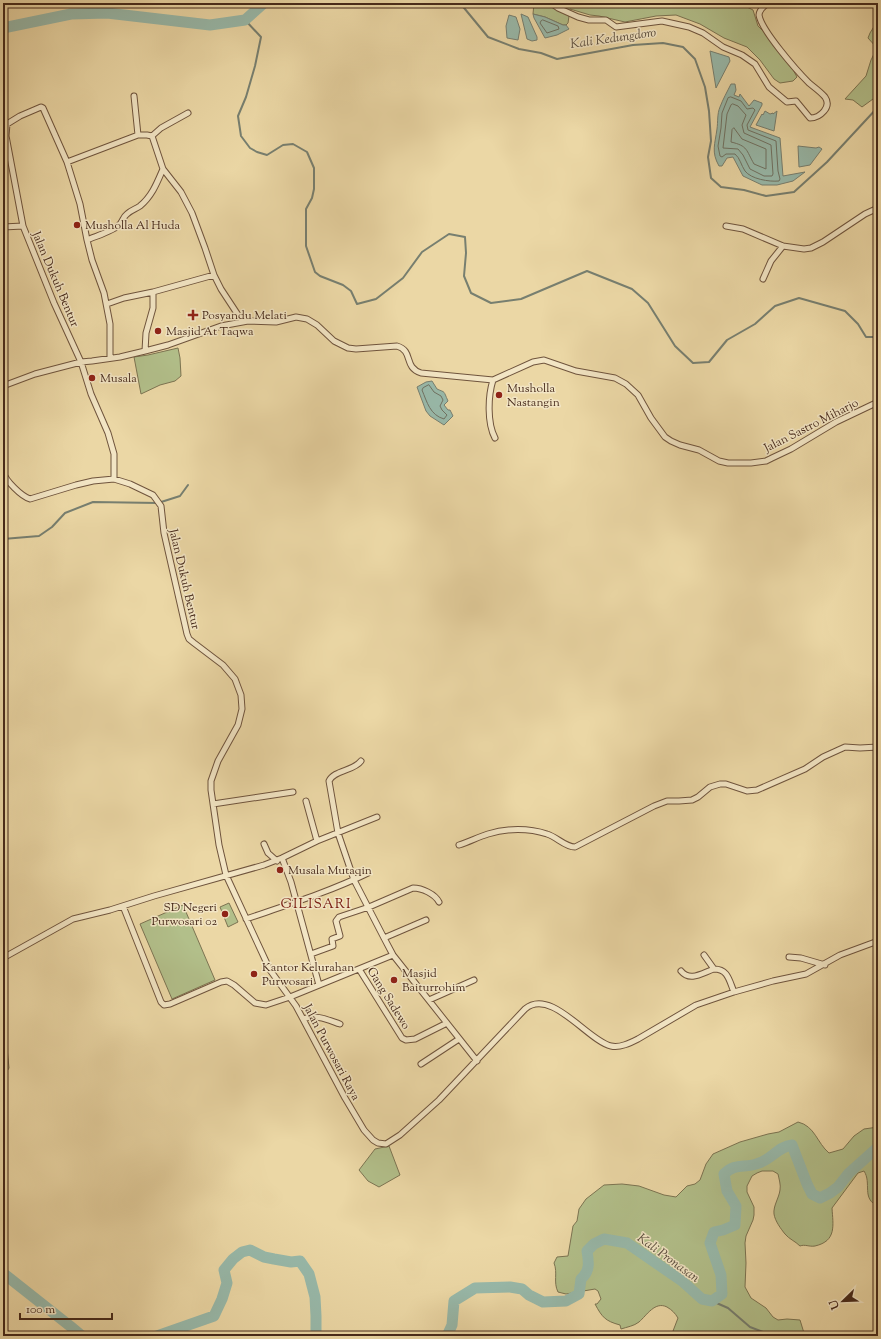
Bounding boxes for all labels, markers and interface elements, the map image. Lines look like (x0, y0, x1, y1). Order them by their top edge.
water label: Kali Kedungdoro (569, 24, 658, 54)
place label: Musholla Al Huda (85, 217, 181, 235)
marker: Musholla Al Huda (72, 220, 82, 230)
street label: Jalan Dukuh Bentur (26, 228, 84, 331)
place label: Posyandu Melati (202, 307, 287, 325)
marker: Posyandu Melati (187, 309, 199, 321)
place label: Masjid At Taqwa (166, 323, 254, 341)
marker: Masjid At Taqwa (153, 326, 163, 336)
place label: Musala (100, 370, 137, 388)
marker: Musala (87, 373, 97, 383)
place label: Musholla Nastangin (507, 380, 560, 412)
marker: Musholla Nastangin (494, 390, 504, 400)
street label: Jalan Sastro Miharjo (760, 394, 862, 458)
street label: Jalan Dukuh Bentur (164, 526, 204, 632)
place label: Musala Mutaqin (288, 862, 372, 880)
marker: Musala Mutaqin (275, 865, 285, 875)
district label: GILISARI (280, 895, 352, 915)
place label: SD Negeri Purwosari 02 (151, 899, 218, 931)
marker: SD Negeri Purwosari 02 (220, 909, 230, 919)
place label: Kantor Kelurahan Purwosari (262, 959, 354, 991)
street label: Gang Sadewo (362, 964, 415, 1034)
place label: Masjid Baiturrohim (402, 965, 465, 997)
marker: Kantor Kelurahan Purwosari (249, 969, 259, 979)
marker: Masjid Baiturrohim (389, 975, 399, 985)
street label: Jalan Purwosari Raya (298, 1000, 364, 1104)
water label: Kali Pronasan (633, 1230, 703, 1288)
north arrow (823, 1281, 863, 1321)
scale bar (20, 1295, 112, 1321)
text: U (826, 1297, 844, 1313)
text: 100 m (26, 1301, 55, 1319)

